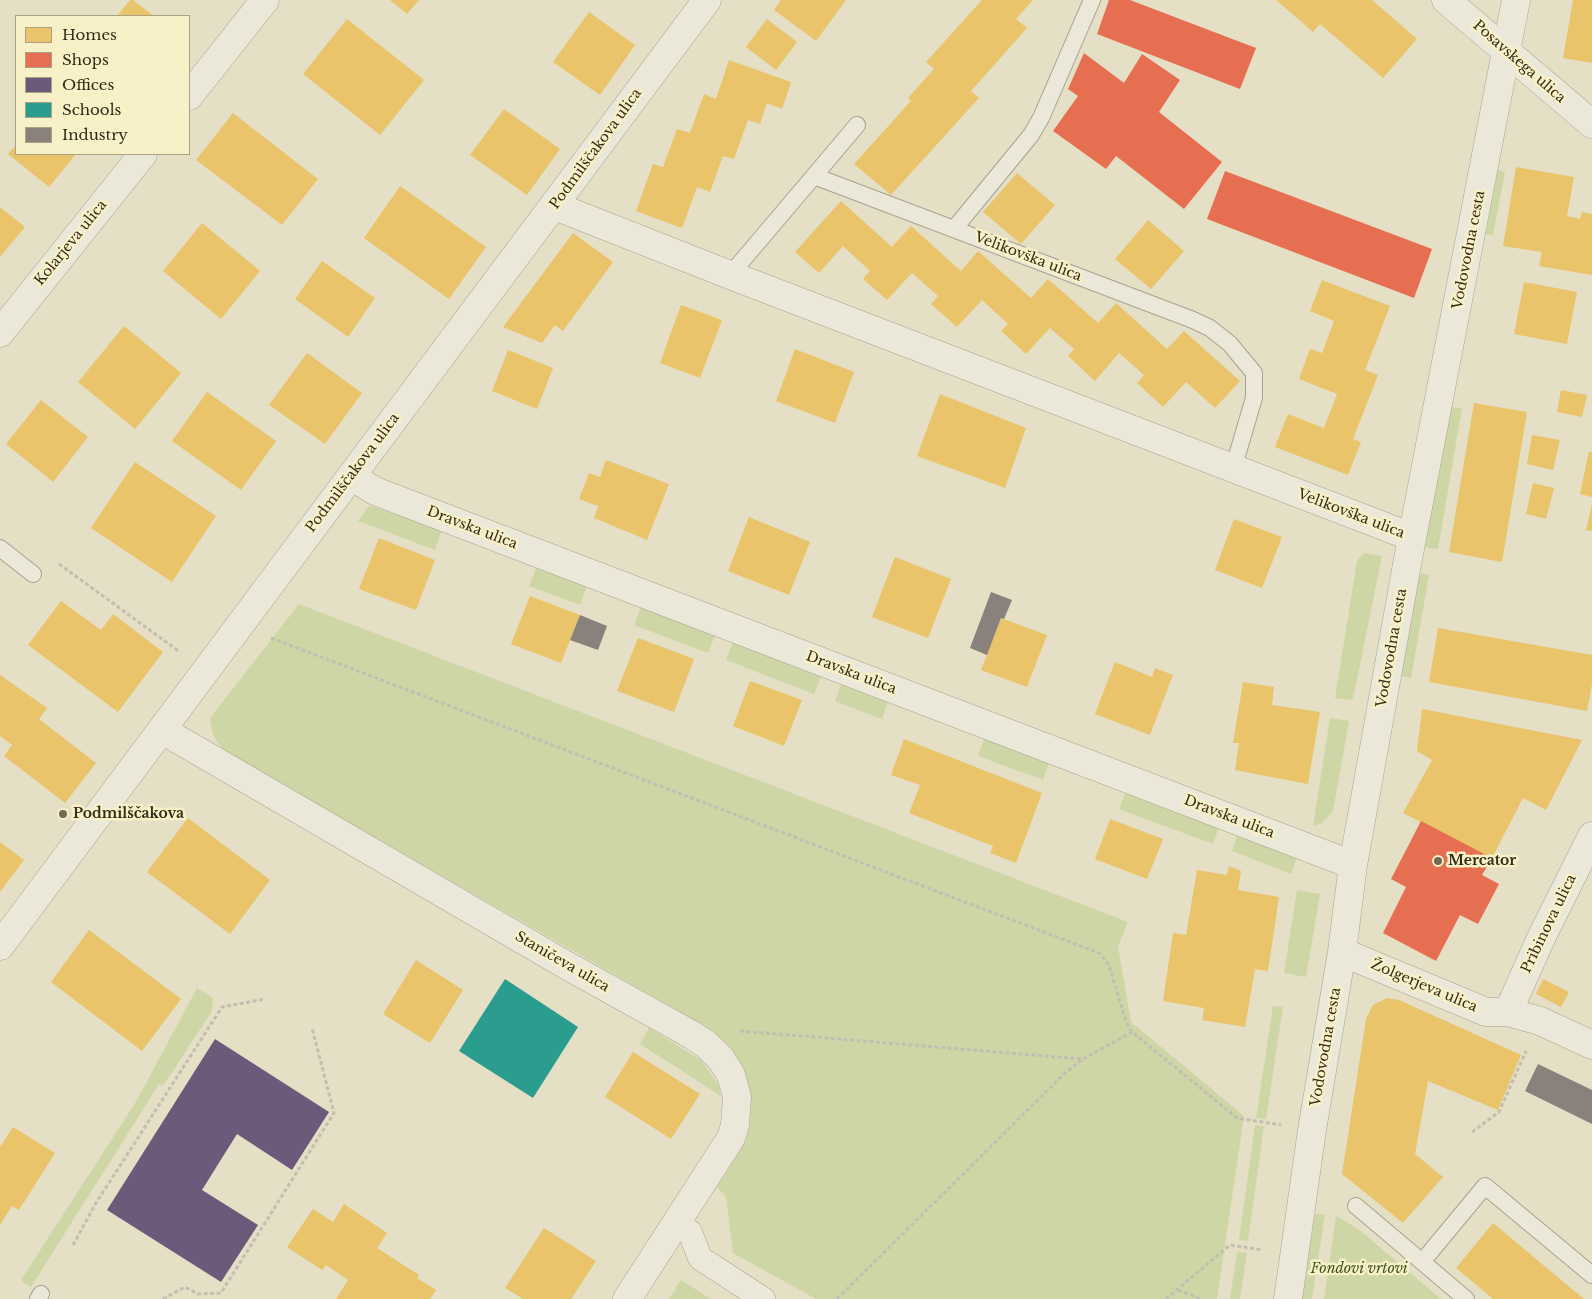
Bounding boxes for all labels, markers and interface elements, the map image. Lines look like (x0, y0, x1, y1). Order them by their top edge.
legend (15, 15, 190, 155)
street label: Posavskega ulica (1469, 17, 1569, 107)
text: Homes (62, 25, 117, 44)
text: Shops (62, 50, 109, 69)
text: Offices (62, 75, 114, 94)
street label: Podmilščakova ulica (547, 85, 645, 213)
text: Schools (62, 100, 121, 119)
text: Industry (62, 125, 128, 144)
street label: Vodovodna cesta (1449, 189, 1489, 311)
street label: Kolarjeva ulica (31, 197, 111, 289)
street label: Velikovška ulica (972, 229, 1084, 285)
street label: Podmilščakova ulica (303, 410, 403, 536)
street label: Velikovška ulica (1295, 486, 1407, 542)
street label: Dravska ulica (424, 503, 520, 553)
street label: Vodovodna cesta (1373, 587, 1411, 709)
street label: Dravska ulica (803, 648, 899, 698)
street label: Dravska ulica (1181, 792, 1277, 842)
place label: Podmilščakova (73, 806, 184, 822)
marker: Podmilščakova (57, 808, 69, 820)
place label: Mercator (1448, 853, 1516, 869)
marker: Mercator (1432, 855, 1444, 867)
street label: Pribinova ulica (1518, 872, 1580, 976)
street label: Staničeva ulica (512, 928, 612, 996)
street label: Žolgerjeva ulica (1368, 956, 1480, 1016)
street label: Vodovodna cesta (1307, 986, 1345, 1108)
park label: Fondovi vrtovi (1310, 1261, 1408, 1277)

